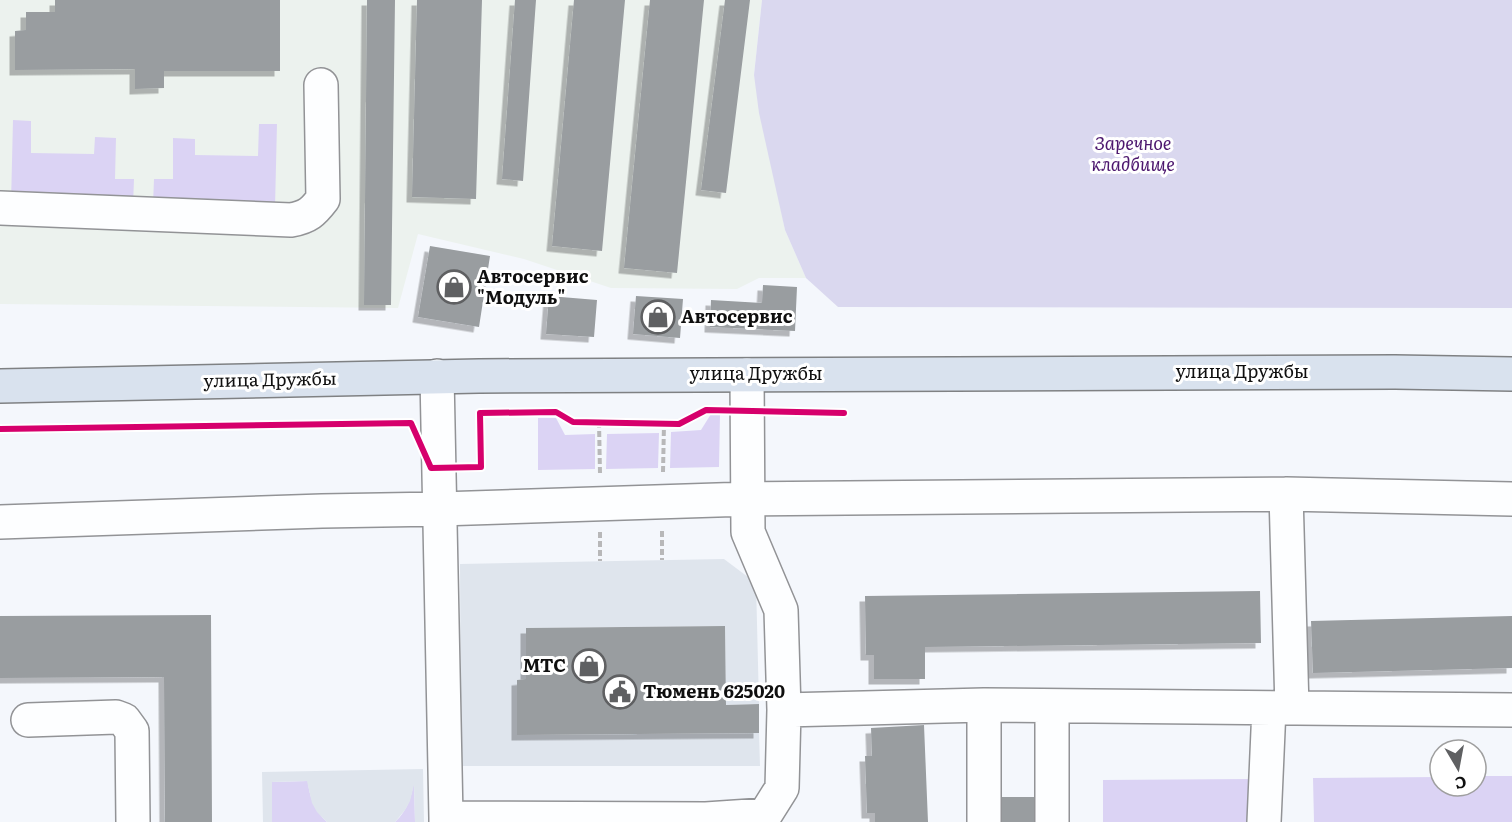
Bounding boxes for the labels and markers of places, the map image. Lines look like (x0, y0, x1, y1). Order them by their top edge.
place label: Автосервис "Модуль" (477, 262, 589, 310)
shop icon: Автосервис "Модуль" (436, 269, 472, 305)
shop icon: Автосервис (640, 299, 676, 335)
place label: Автосервис (681, 302, 793, 329)
shop icon: МТС (571, 648, 607, 684)
place label: МТС (523, 651, 566, 678)
public building icon: Тюмень 625020 (602, 674, 638, 710)
place label: Тюмень 625020 (643, 677, 785, 704)

